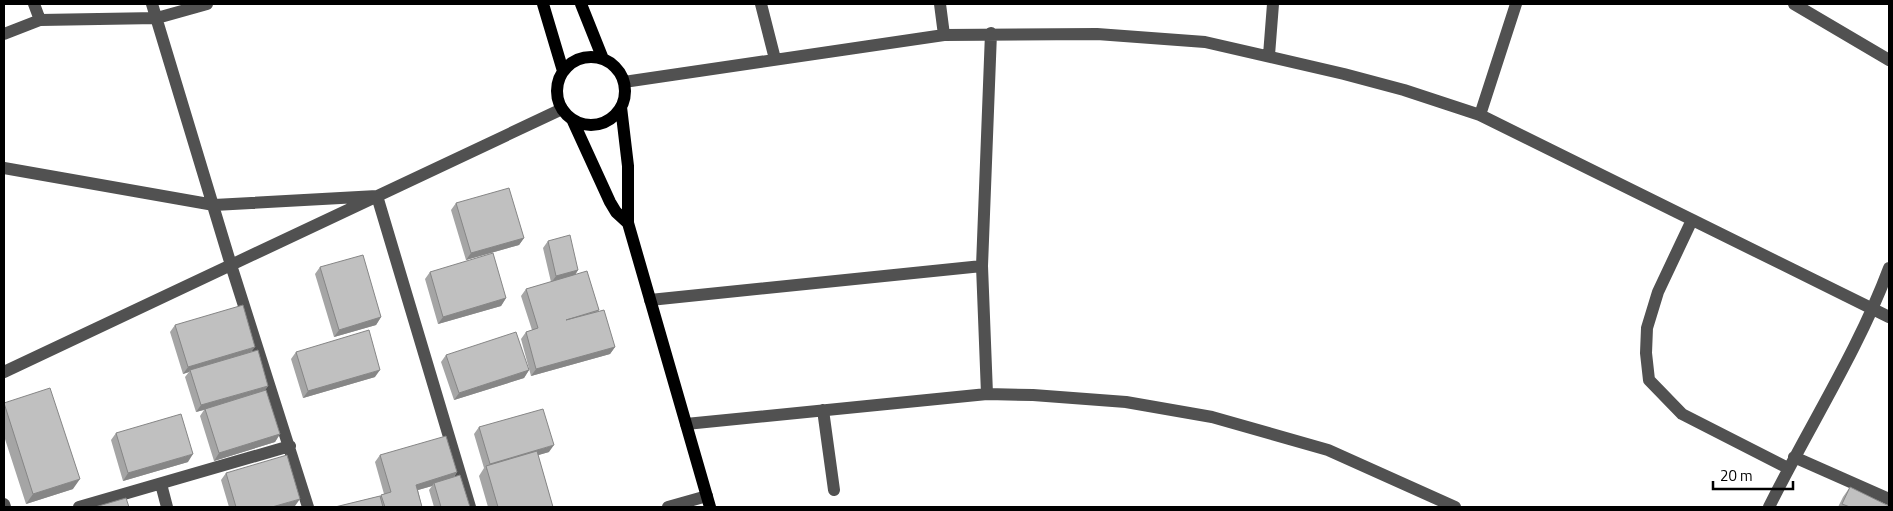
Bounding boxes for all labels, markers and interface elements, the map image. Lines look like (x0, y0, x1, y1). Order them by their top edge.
scale bar (1713, 458, 1793, 490)
text: 20 m (1720, 464, 1753, 487)

